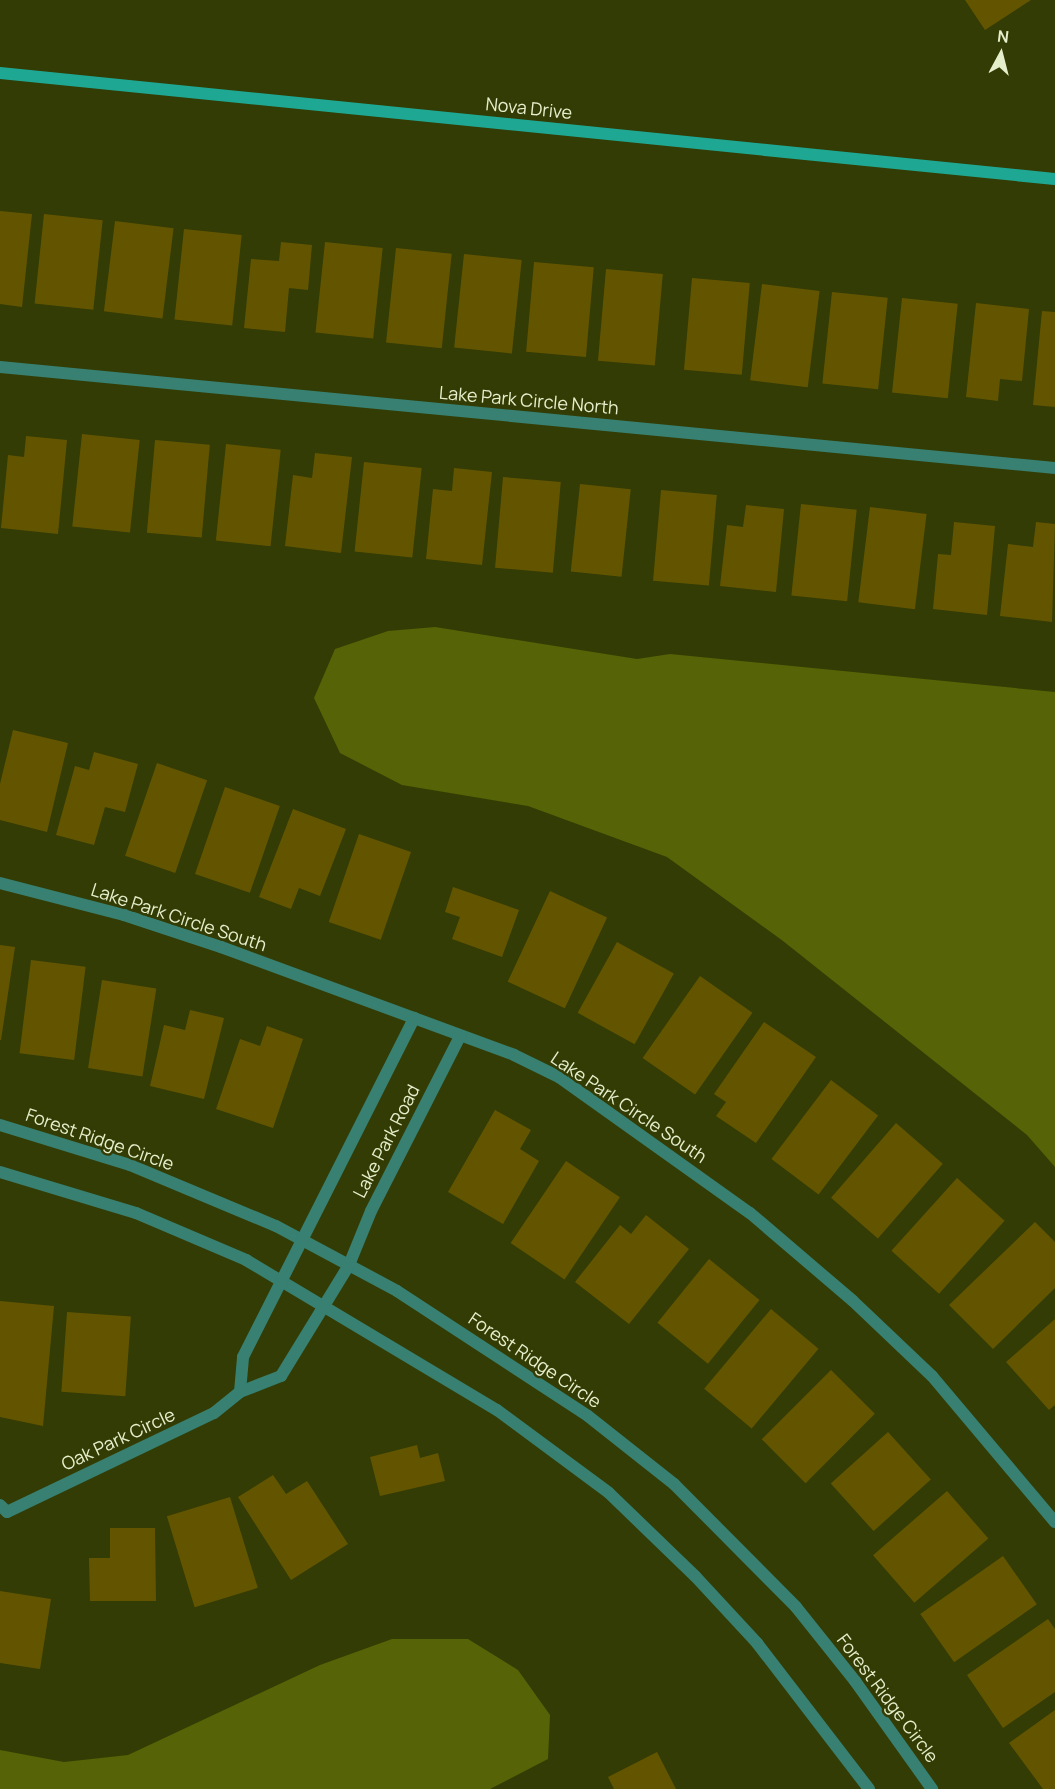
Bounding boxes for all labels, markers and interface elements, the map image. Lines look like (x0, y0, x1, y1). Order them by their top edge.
north arrow (971, 24, 1031, 84)
text: N (996, 25, 1010, 48)
street label: Nova Drive (485, 93, 573, 123)
street label: Lake Park Circle North (438, 381, 620, 419)
street label: Lake Park Circle South (89, 878, 269, 956)
street label: Lake Park Circle South (547, 1047, 711, 1167)
street label: Lake Park Road (348, 1081, 424, 1201)
street label: Forest Ridge Circle (23, 1104, 177, 1174)
street label: Forest Ridge Circle (465, 1308, 605, 1412)
street label: Oak Park Circle (58, 1403, 178, 1475)
street label: Forest Ridge Circle (833, 1629, 943, 1767)

